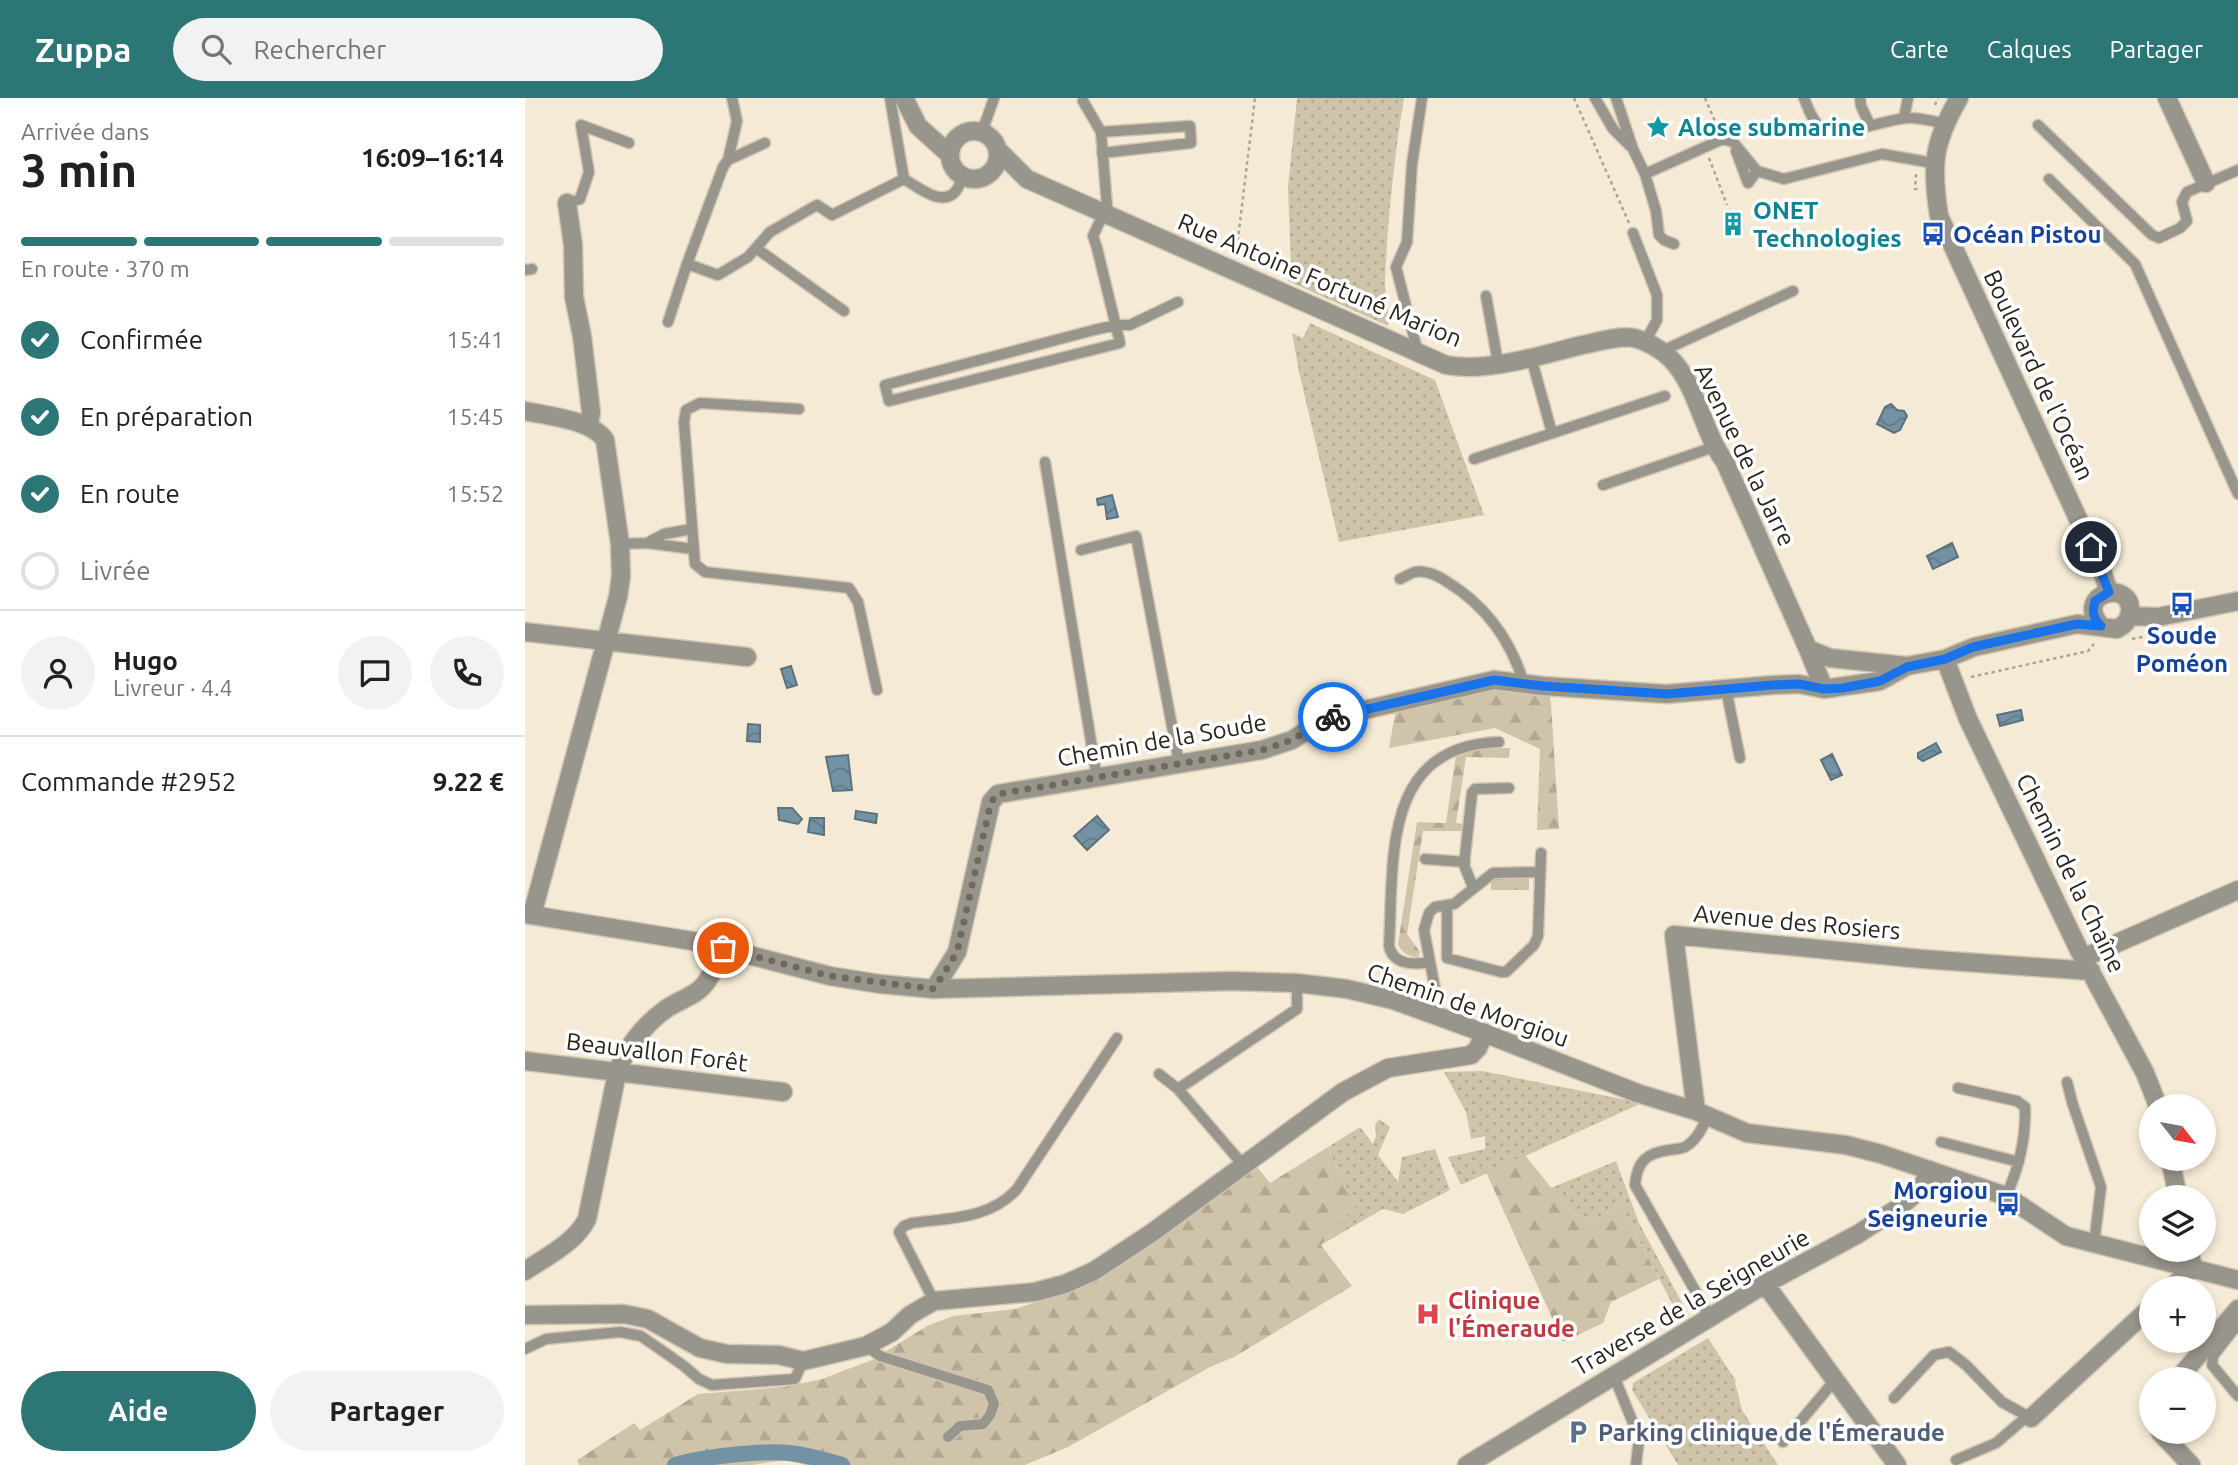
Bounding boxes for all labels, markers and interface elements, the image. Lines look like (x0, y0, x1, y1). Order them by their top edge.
search box (173, 18, 663, 81)
icon: search (197, 30, 235, 68)
text: Zuppa (35, 31, 131, 68)
text: Rechercher (253, 35, 386, 64)
text: Carte (1890, 36, 1949, 63)
text: Calques (1987, 36, 2072, 63)
text: Partager (2110, 36, 2203, 63)
place icon: Alose submarine (1644, 113, 1672, 141)
place label: Alose submarine (1678, 114, 1865, 141)
text: Arrivée dans (21, 119, 149, 144)
text: 16:09–16:14 (361, 143, 504, 172)
text: 3 min (21, 144, 137, 196)
place label: ONET Technologies (1753, 197, 1902, 252)
street label: Rue Antoine Fortuné Marion (1174, 208, 1466, 352)
building icon: ONET Technologies (1719, 210, 1747, 238)
bus stop icon: Océan Pistou (1919, 220, 1947, 248)
place label: Océan Pistou (1953, 221, 2101, 248)
text: En route · 370 m (21, 256, 190, 281)
street label: Boulevard de l'Océan (1978, 266, 2100, 484)
icon: check (21, 321, 59, 359)
text: Confirmée (80, 325, 203, 354)
text: 15:41 (446, 327, 504, 352)
street label: Avenue de la Jarre (1689, 360, 1801, 550)
icon: check (21, 398, 59, 436)
text: En préparation (80, 402, 253, 431)
text: 15:45 (446, 404, 504, 429)
icon: check (21, 475, 59, 513)
text: En route (80, 479, 180, 508)
text: 15:52 (446, 481, 504, 506)
pin (2061, 517, 2121, 577)
icon: home (2072, 528, 2110, 566)
text: Livrée (80, 556, 151, 585)
bus stop icon: Soude Poméon (2168, 590, 2196, 618)
place label: Soude Poméon (2136, 622, 2228, 677)
button: person (21, 636, 95, 710)
button: chat (338, 636, 412, 710)
button: phone (430, 636, 504, 710)
text: Hugo (113, 646, 178, 675)
text: Livreur · 4.4 (113, 675, 233, 700)
courier (1298, 682, 1368, 752)
icon: bike (1314, 698, 1352, 736)
street label: Chemin de la Soude (1055, 708, 1269, 772)
text: Commande #2952 (21, 767, 237, 796)
text: 9.22 € (433, 767, 504, 796)
street label: Chemin de la Chaîne (2011, 769, 2131, 977)
street label: Avenue des Rosiers (1692, 900, 1902, 944)
pin (693, 918, 753, 978)
icon: bag (704, 929, 742, 967)
street label: Chemin de Morgiou (1364, 958, 1572, 1052)
street label: Beauvallon Forêt (565, 1027, 750, 1077)
north arrow (2139, 1094, 2215, 1171)
map controls (2139, 1094, 2216, 1444)
place label: Morgiou Seigneurie (1867, 1177, 1988, 1232)
button: layers (2139, 1185, 2216, 1262)
bus stop icon: Morgiou Seigneurie (1994, 1190, 2022, 1218)
street label: Traverse de la Seigneurie (1568, 1223, 1814, 1381)
button: + (2139, 1276, 2216, 1353)
place label: Clinique l'Émeraude (1448, 1287, 1575, 1342)
hospital icon: Clinique l'Émeraude (1414, 1300, 1442, 1328)
button: − (2139, 1367, 2216, 1444)
button: Aide (21, 1371, 256, 1451)
button: Partager (270, 1371, 504, 1451)
place label: Parking clinique de l'Émeraude (1598, 1417, 1945, 1446)
parking icon: Parking clinique de l'Émeraude (1564, 1418, 1592, 1446)

